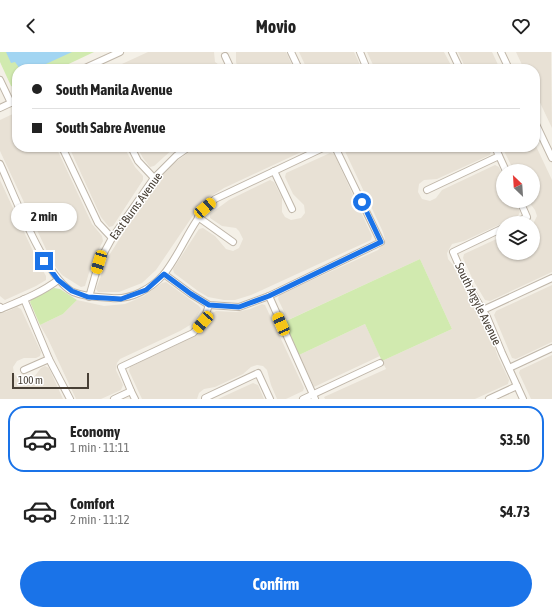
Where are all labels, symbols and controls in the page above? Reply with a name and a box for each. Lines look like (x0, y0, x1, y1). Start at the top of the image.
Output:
icon: back (20, 15, 42, 37)
icon: heart (510, 15, 532, 37)
text: Movio (256, 16, 296, 37)
text: South Manila Avenue (56, 81, 173, 98)
text: South Sabre Avenue (56, 119, 165, 136)
north arrow (496, 164, 540, 208)
map controls (496, 164, 540, 260)
street label: East Burns Avenue (107, 170, 165, 242)
route start (353, 193, 371, 211)
car (192, 196, 218, 220)
callout: 2 min (11, 203, 77, 231)
text: 2 min (31, 209, 57, 224)
button: layers (496, 216, 540, 260)
car (90, 249, 108, 275)
route end (35, 252, 53, 270)
street label: South Argyle Avenue (452, 261, 504, 347)
car (191, 309, 215, 335)
car (271, 311, 291, 337)
scale bar (12, 371, 89, 390)
text: 100 m (18, 374, 43, 386)
icon: car (22, 421, 58, 457)
text: Economy (70, 423, 120, 440)
text: $3.50 (500, 431, 530, 448)
text: 1 min · 11:11 (70, 440, 130, 455)
icon: car (22, 493, 58, 529)
text: Comfort (70, 495, 114, 512)
text: $4.73 (500, 503, 530, 520)
text: 2 min · 11:12 (70, 512, 130, 527)
button: Confirm (20, 561, 532, 607)

